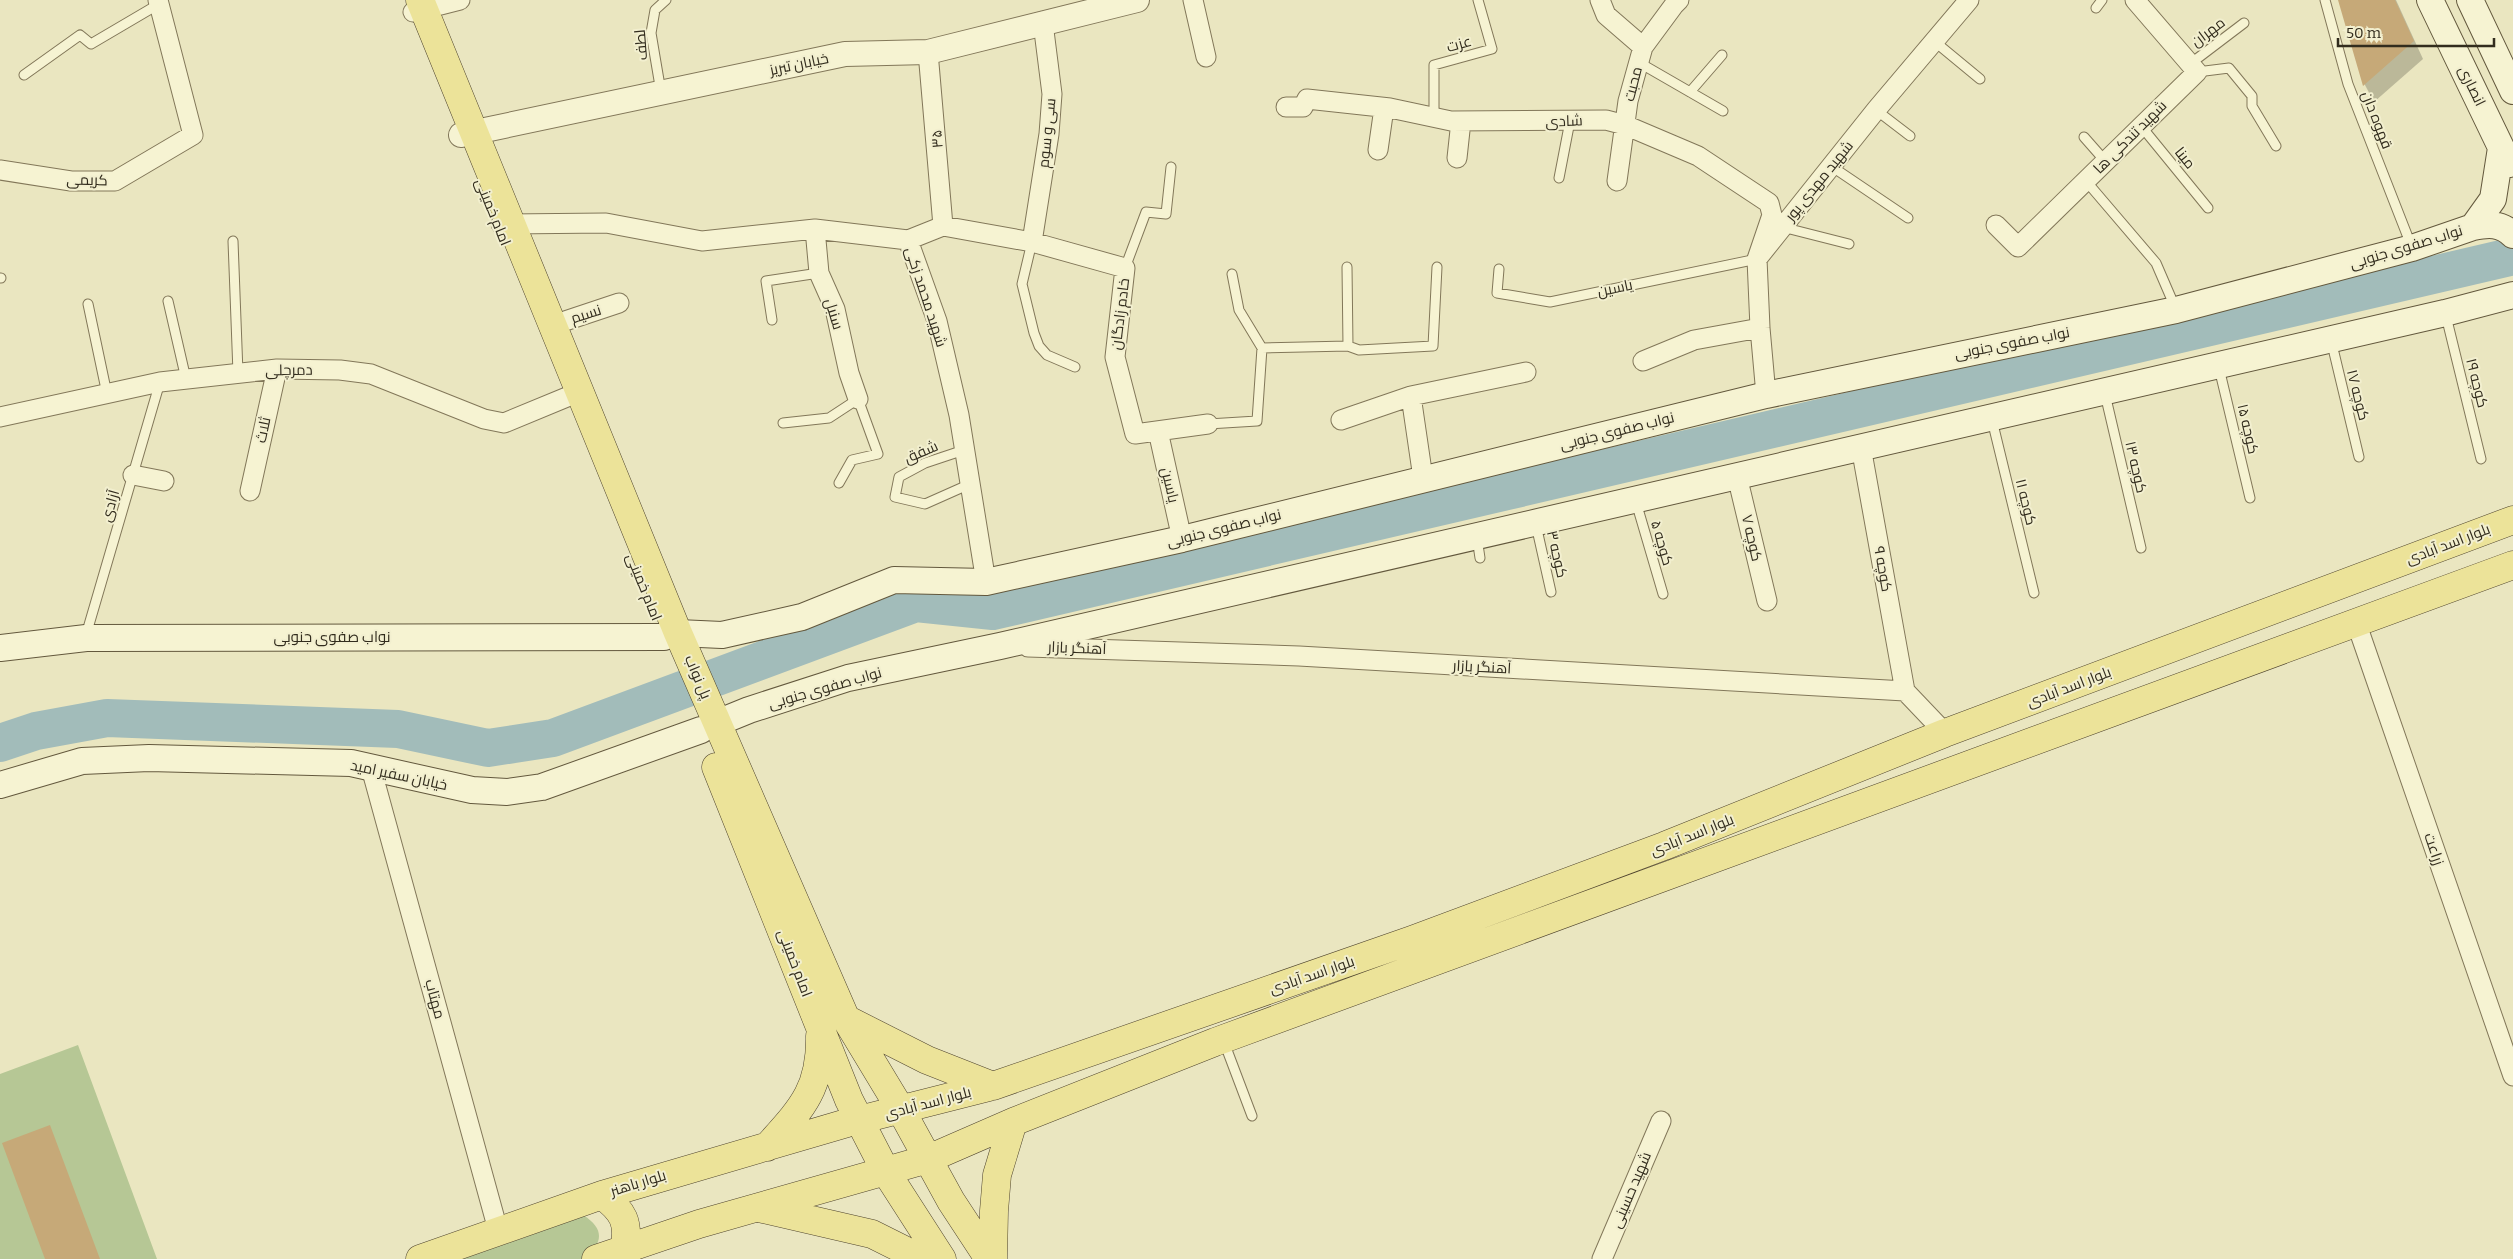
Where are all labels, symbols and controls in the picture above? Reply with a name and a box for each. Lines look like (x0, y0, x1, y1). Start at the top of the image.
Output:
street label: مهران (2187, 13, 2229, 51)
scale bar (2338, 15, 2494, 47)
text: 50 m (2346, 24, 2382, 42)
street label: لطف (631, 29, 651, 61)
street label: عزت (1444, 32, 1474, 56)
street label: خیابان تبریز (767, 49, 830, 80)
street label: انصاری (2454, 63, 2489, 110)
street label: محبت (1620, 65, 1646, 103)
street label: قهوه دان (2357, 88, 2396, 152)
street label: سی و سوم (1034, 97, 1061, 169)
street label: شهید تندکی ها (2090, 97, 2171, 178)
street label: شادی (1545, 111, 1583, 132)
street label: ۳۵ (927, 129, 947, 149)
street label: شهید مهدی پور (1780, 137, 1858, 226)
street label: مینا (2171, 143, 2199, 173)
street label: کریمی (66, 171, 108, 190)
street label: امام خمینی (470, 176, 515, 249)
street label: نواب صفوی جنوبی (2347, 221, 2465, 274)
street label: شهید محمد زکی (900, 245, 951, 350)
street label: یاسین (1596, 275, 1635, 301)
street label: خادم زادگان (1107, 277, 1134, 351)
street label: سنبل (820, 296, 847, 332)
street label: نسیم (568, 301, 604, 328)
street label: نواب صفوی جنوبی (1953, 323, 2071, 364)
street label: کوچه ۱۹ (2461, 356, 2492, 410)
street label: دمرچلی (265, 361, 313, 380)
street label: کوچه ۱۷ (2342, 368, 2373, 423)
street label: کوچه ۱۵ (2233, 402, 2262, 456)
street label: نواب صفوی جنوبی (1558, 408, 1676, 455)
street label: ثلاث (252, 415, 274, 445)
street label: شفق (901, 437, 941, 468)
street label: کوچه ۱۳ (2120, 439, 2151, 495)
street label: یاسین (1156, 466, 1183, 505)
street label: کوچه ۱۱ (2011, 477, 2040, 527)
street label: آزادی (97, 488, 124, 524)
street label: نواب صفوی جنوبی (1165, 505, 1283, 552)
street label: کوچه ۷ (1737, 513, 1766, 563)
street label: کوچه ۵ (1646, 518, 1677, 568)
street label: بلوار اسد آبادی (2403, 520, 2493, 569)
street label: کوچه ۳ (1542, 528, 1571, 580)
street label: کوچه ۹ (1869, 545, 1896, 593)
street label: امام خمینی (621, 551, 666, 624)
street label: نواب صفوی جنوبی (273, 628, 391, 647)
street label: آهنگر بازار (1046, 638, 1107, 658)
street label: پل نواب (680, 652, 715, 702)
street label: آهنگر بازار (1451, 656, 1512, 678)
street label: نواب صفوی جنوبی (766, 663, 884, 714)
street label: بلوار اسد آبادی (2024, 663, 2114, 712)
street label: خیابان سفیر امید (349, 756, 449, 795)
street label: بلوار اسد آبادی (1647, 810, 1737, 861)
street label: زراعت (2420, 830, 2448, 868)
street label: امام خمینی (773, 927, 816, 1000)
street label: بلوار اسد آبادی (1267, 952, 1357, 999)
street label: مهتاب (420, 977, 449, 1021)
street label: بلوار اسد آبادی (883, 1083, 974, 1124)
street label: شهید حسینی (1607, 1149, 1656, 1231)
street label: بلوار باهنر (607, 1166, 668, 1200)

